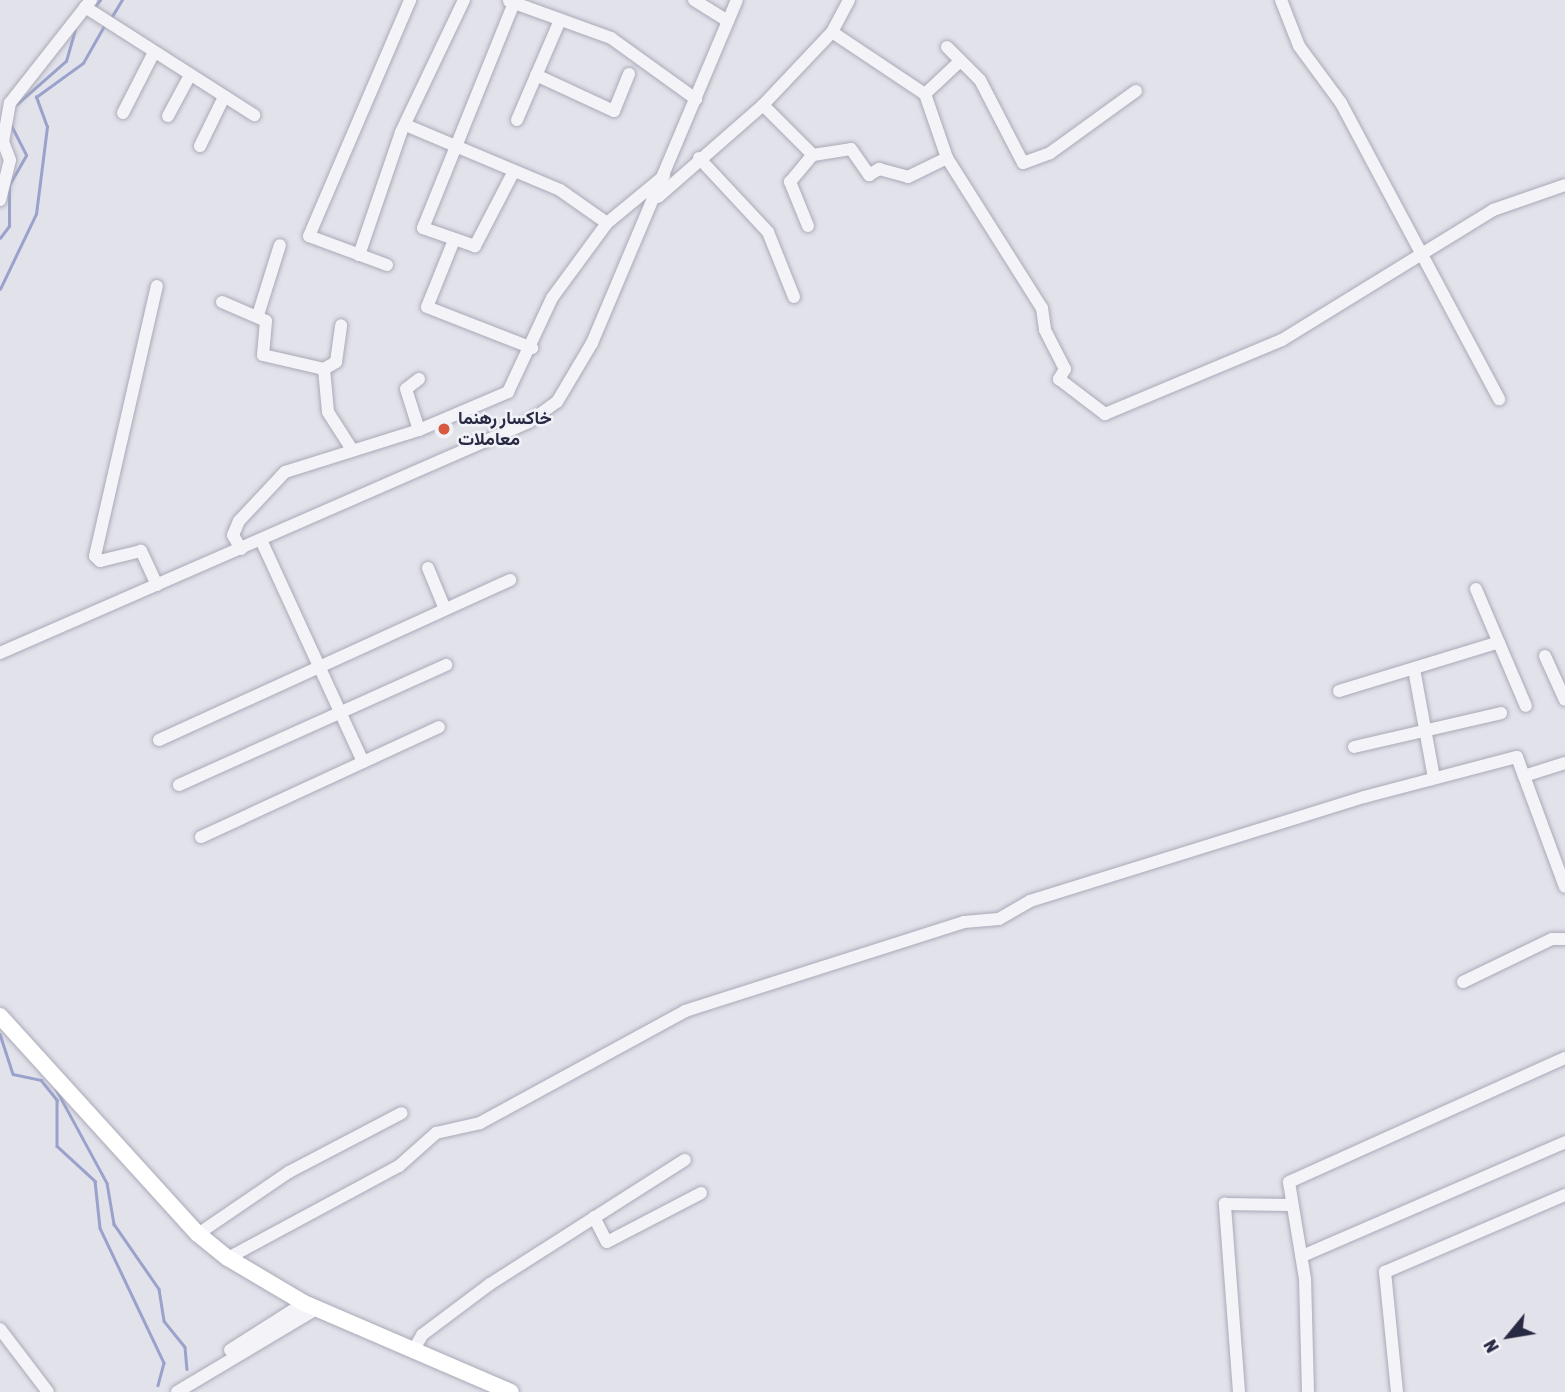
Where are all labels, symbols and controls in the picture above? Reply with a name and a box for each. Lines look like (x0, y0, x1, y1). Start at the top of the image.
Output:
place label: خاکسار رهنما معاملات (458, 408, 552, 450)
marker: خاکسار رهنما معاملات (436, 421, 452, 437)
north arrow (1474, 1301, 1544, 1371)
text: N (1478, 1336, 1503, 1357)

